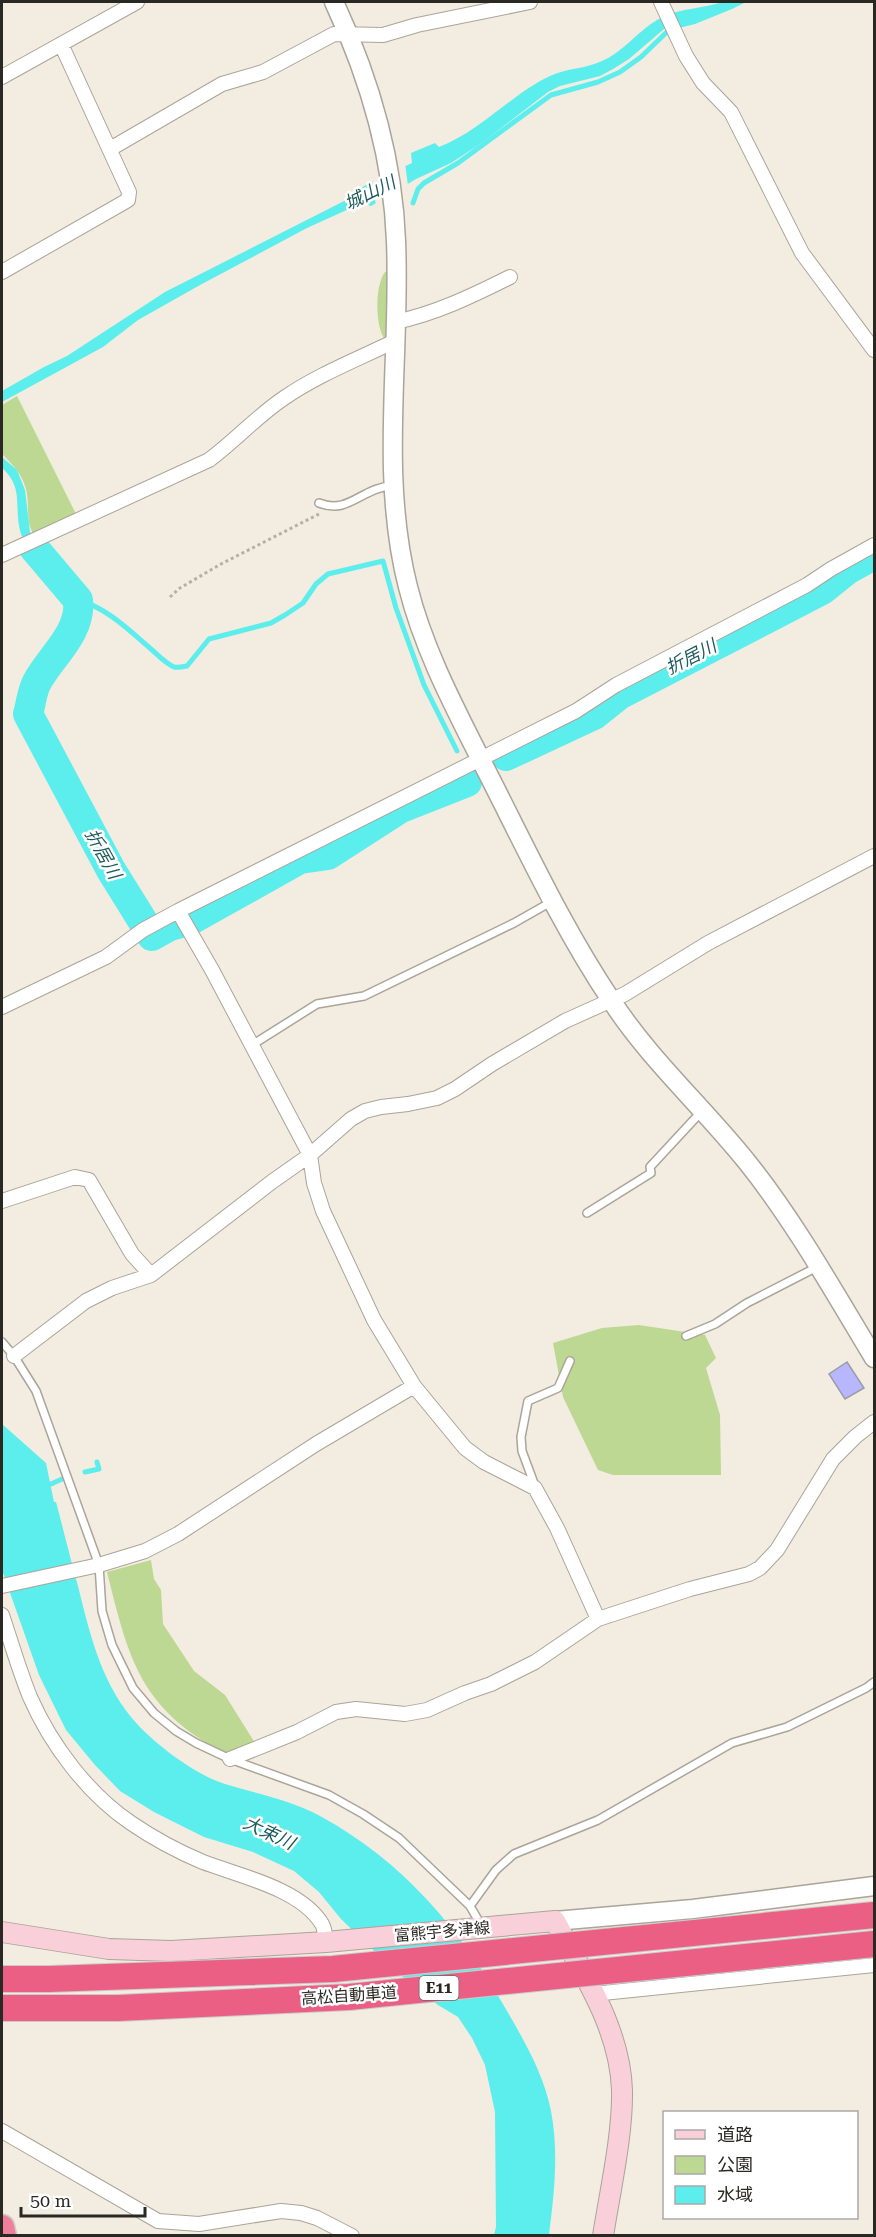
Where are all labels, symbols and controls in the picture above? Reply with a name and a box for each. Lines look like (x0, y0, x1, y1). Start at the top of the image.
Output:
water label: 城山川 (341, 170, 400, 214)
water label: 折居川 (662, 634, 721, 678)
water label: 折居川 (81, 825, 127, 884)
water label: 大束川 (240, 1812, 300, 1854)
street label: 富熊宇多津線 (393, 1918, 491, 1945)
road number: E11 (420, 1976, 458, 2000)
street label: 高松自動車道 (300, 1983, 398, 2008)
legend (663, 2111, 858, 2219)
text: 道路 (717, 2124, 753, 2145)
text: 公園 (717, 2154, 753, 2175)
scale bar (21, 2180, 146, 2218)
text: 水域 (717, 2184, 753, 2205)
text: 50 m (30, 2190, 71, 2211)

